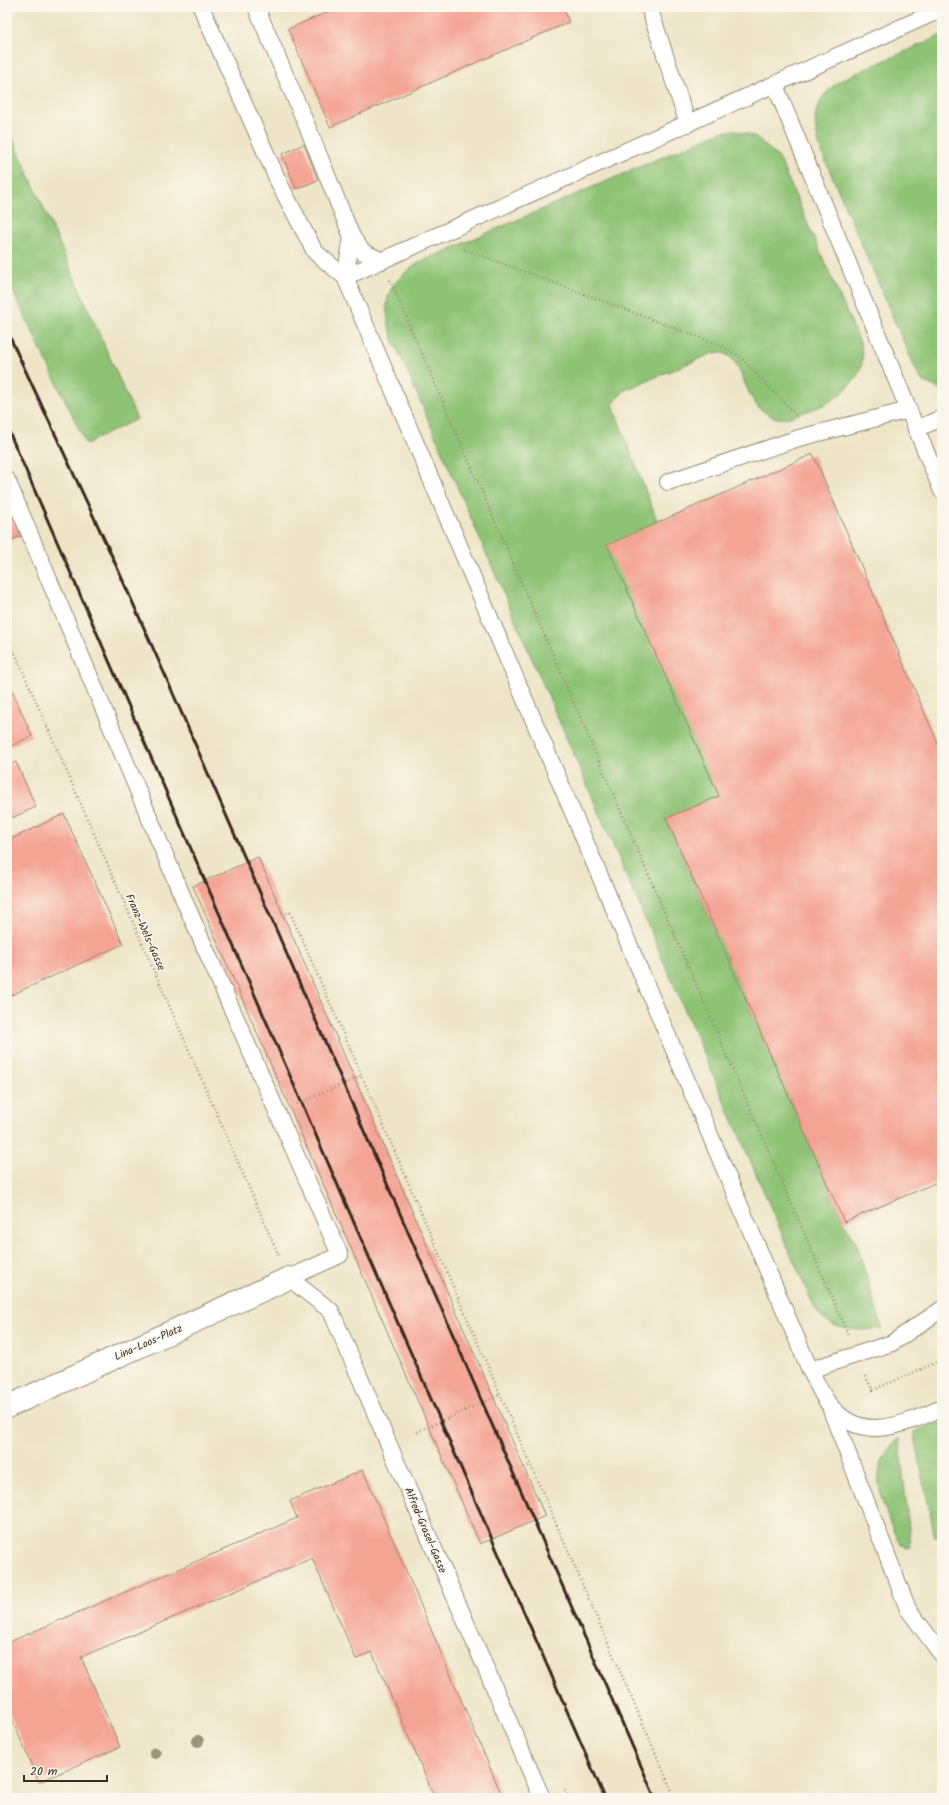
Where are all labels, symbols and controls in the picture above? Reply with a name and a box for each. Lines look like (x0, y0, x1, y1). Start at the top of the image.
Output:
street label: Franz-Wels-Gasse (120, 891, 170, 974)
street label: Lina-Loos-Platz (111, 1320, 186, 1366)
street label: Alfred-Grasel-Gasse (399, 1485, 451, 1576)
scale bar (24, 1757, 107, 1783)
text: 20 m (30, 1762, 58, 1781)

